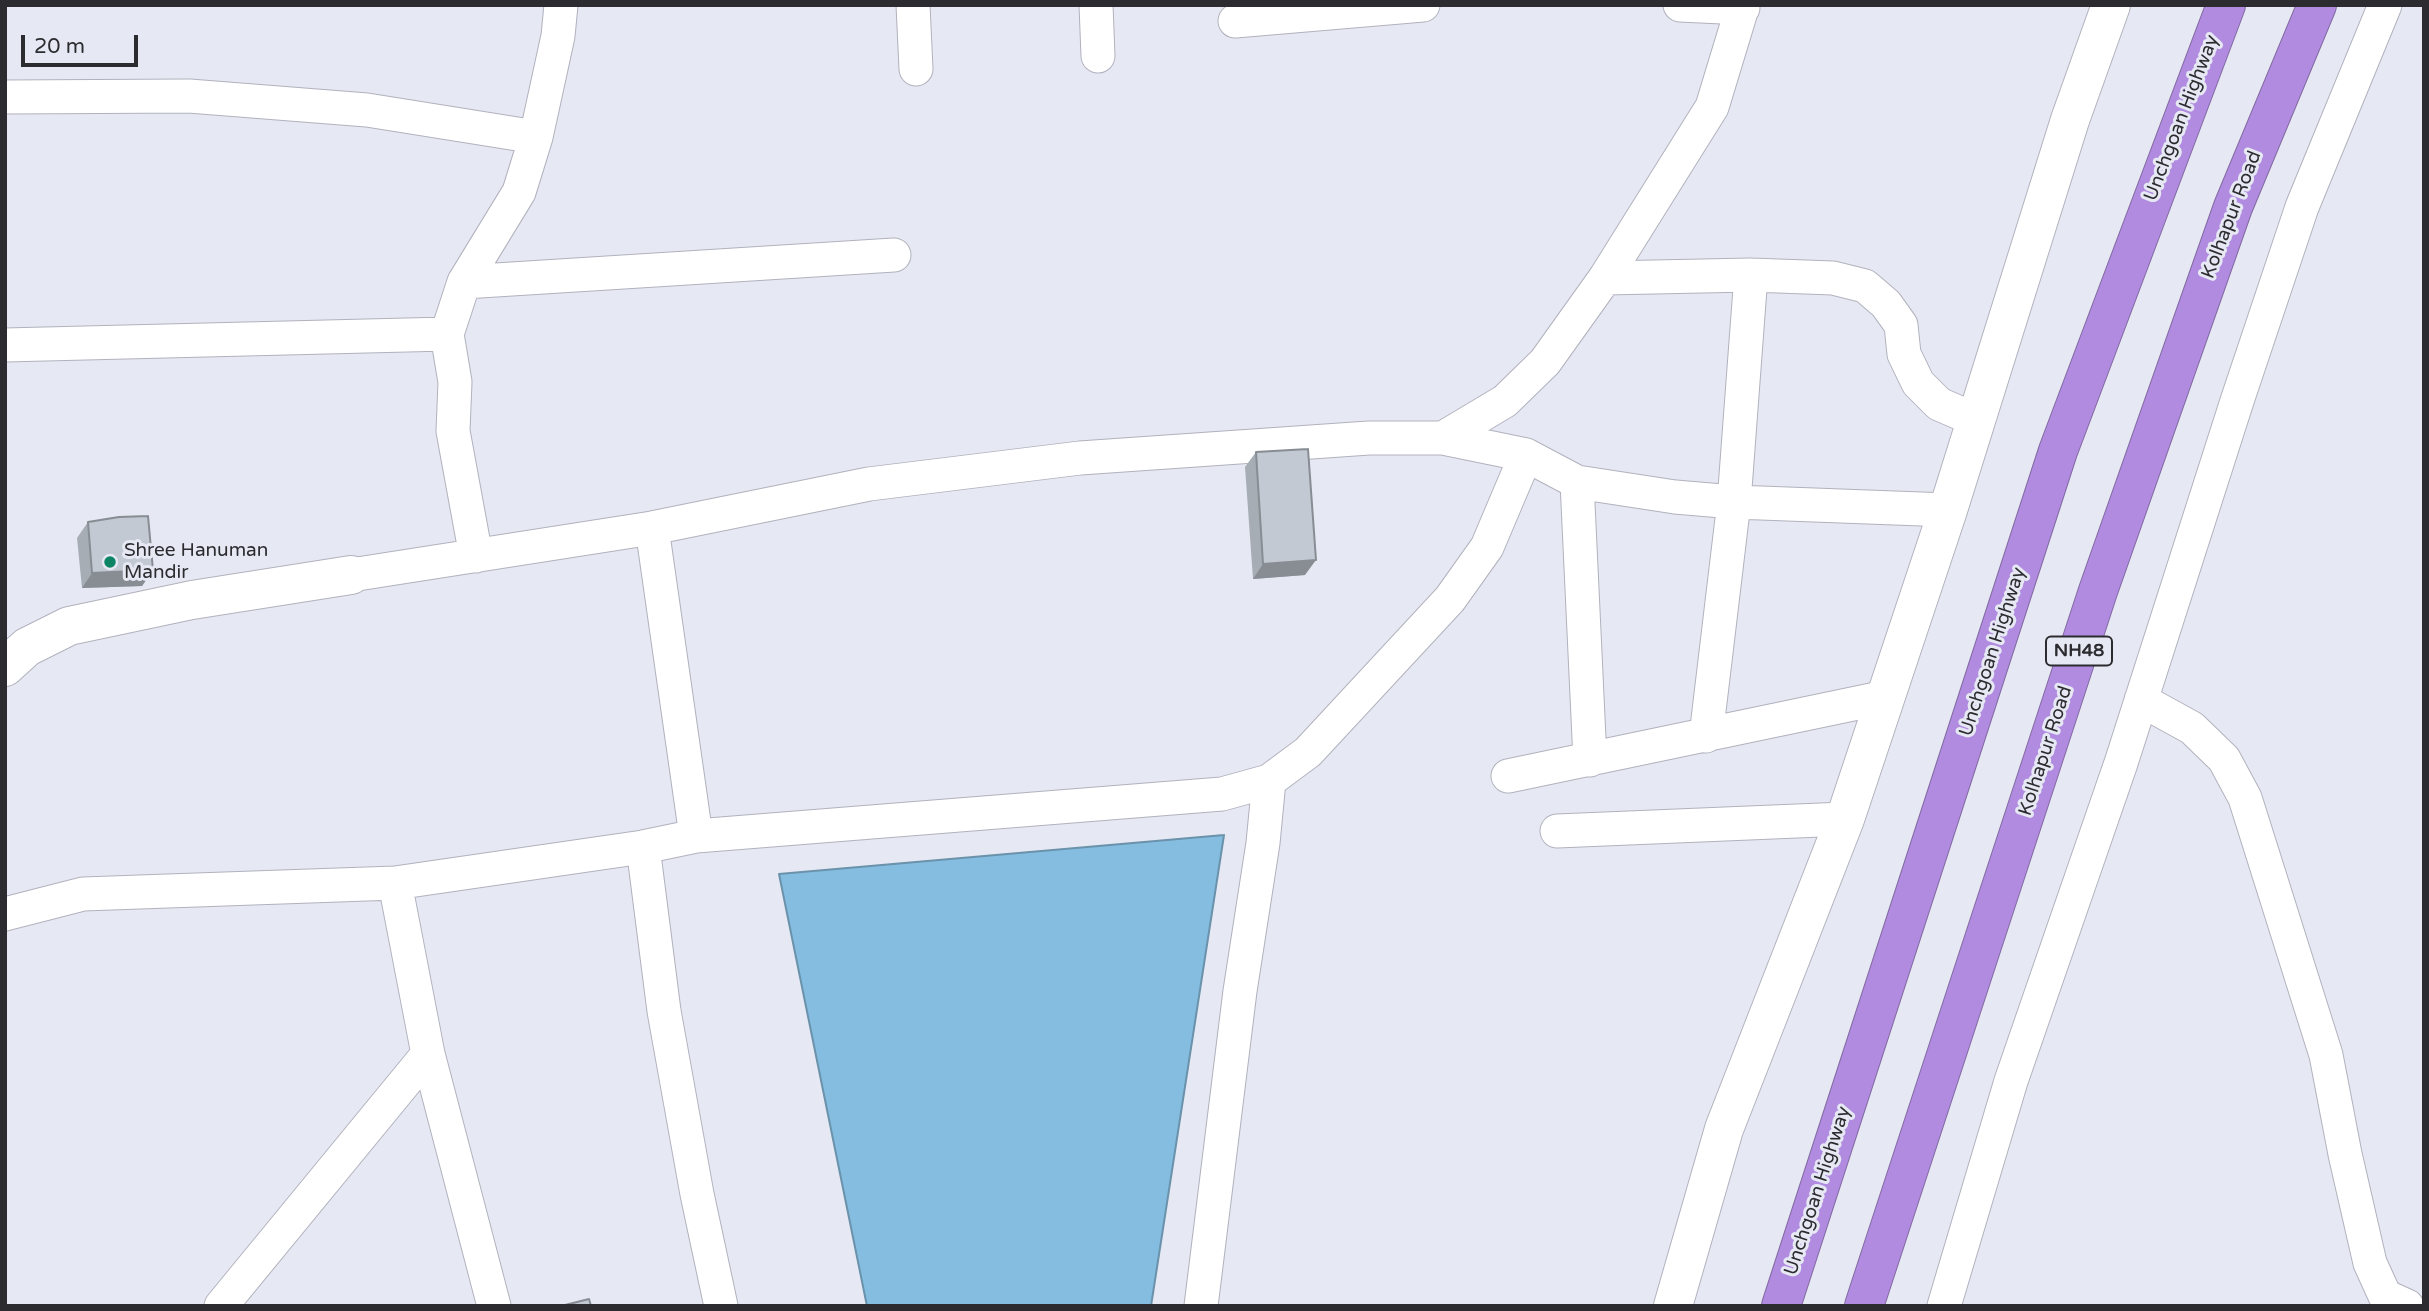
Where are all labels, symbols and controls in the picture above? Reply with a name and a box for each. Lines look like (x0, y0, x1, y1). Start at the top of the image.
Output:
scale bar (24, 21, 142, 65)
street label: Unchgoan Highway (2140, 32, 2224, 204)
text: 20 m (34, 34, 85, 59)
street label: Kolhapur Road (2197, 148, 2267, 282)
place label: Shree Hanuman Mandir (124, 540, 268, 584)
marker: Shree Hanuman Mandir (102, 554, 118, 570)
street label: Unchgoan Highway (1955, 565, 2031, 739)
road number: NH48 (2046, 636, 2112, 666)
street label: Kolhapur Road (2014, 683, 2078, 819)
street label: Unchgoan Highway (1780, 1104, 1856, 1278)

